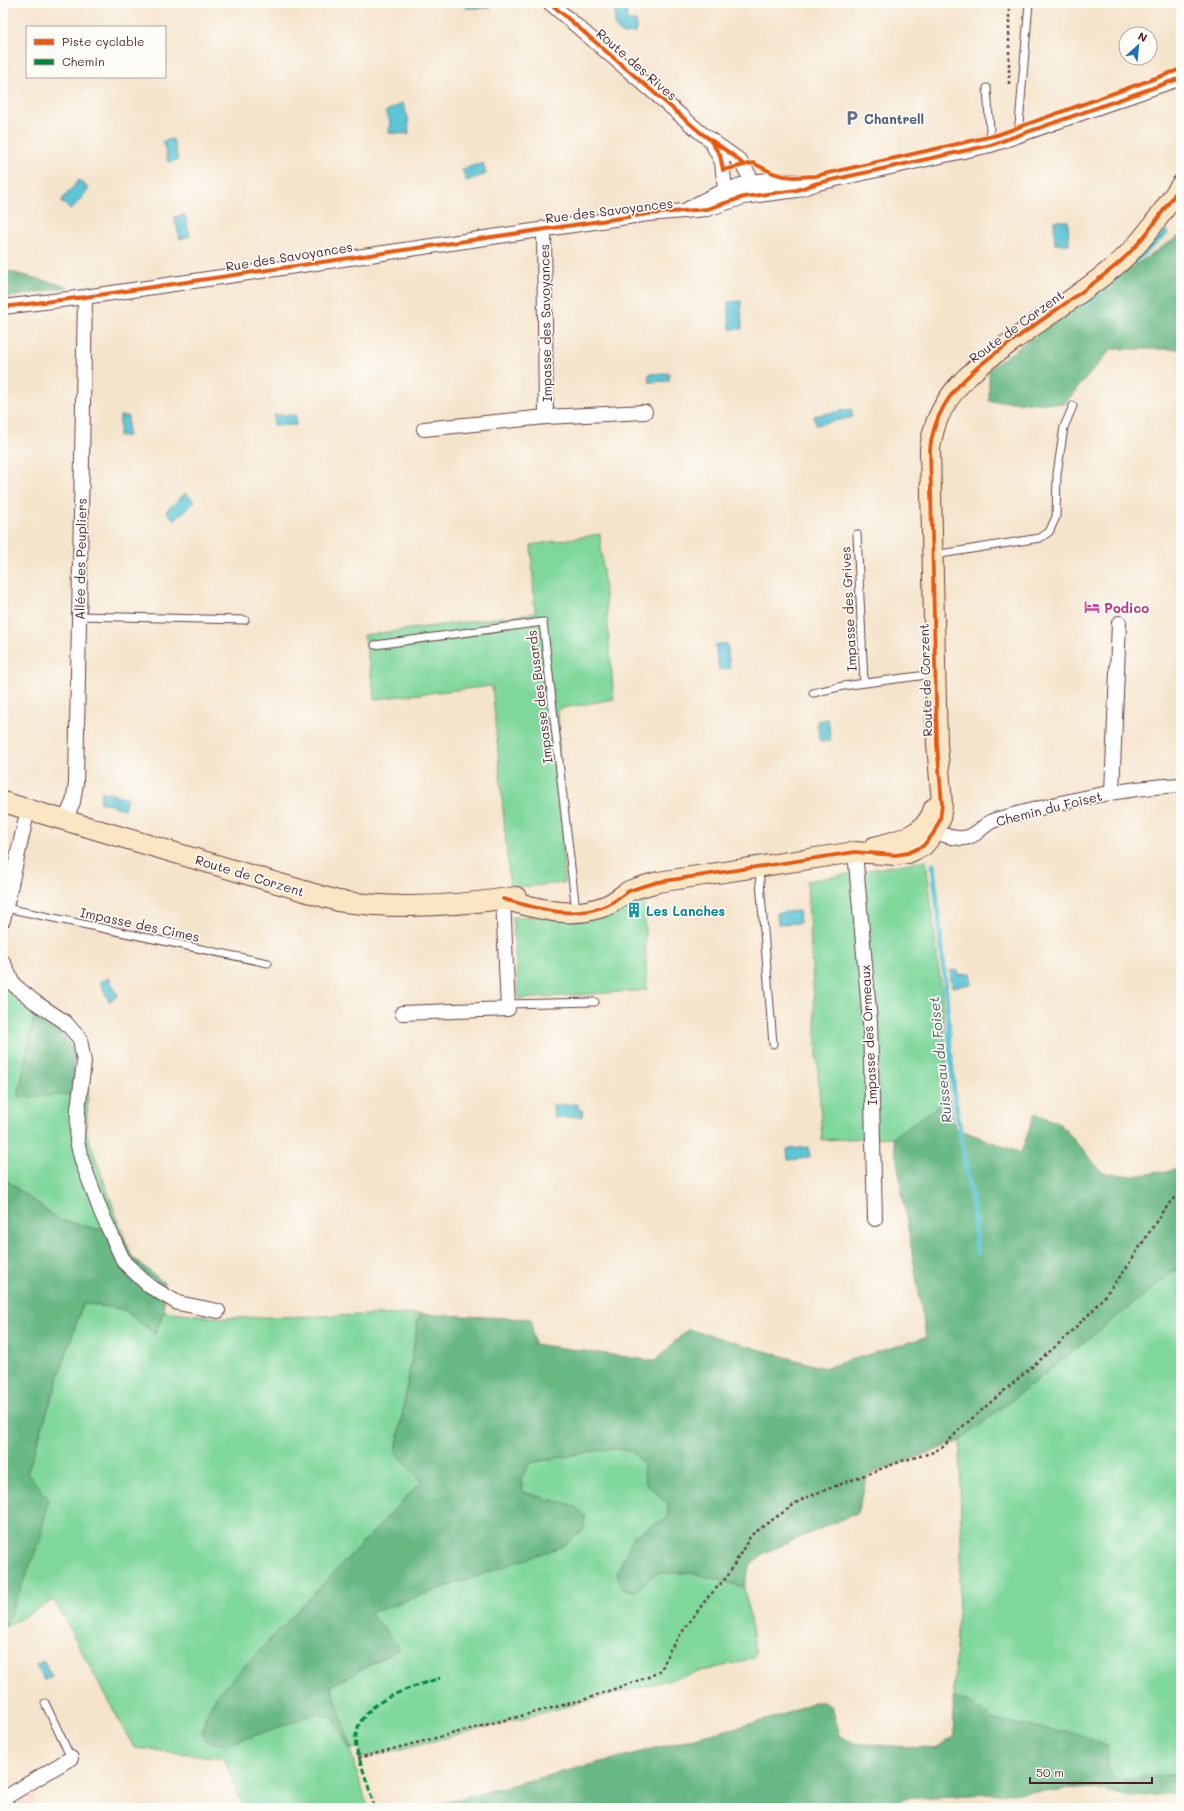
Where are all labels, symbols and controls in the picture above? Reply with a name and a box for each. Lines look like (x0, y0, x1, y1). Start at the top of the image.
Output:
street label: Route des Rives (593, 24, 681, 104)
legend (26, 26, 166, 78)
north arrow (1118, 26, 1158, 66)
text: N (1136, 28, 1150, 45)
text: Piste cyclable (62, 33, 144, 49)
text: Chemin (62, 53, 105, 69)
parking icon: Chantrell (843, 109, 861, 127)
place label: Chantrell (864, 110, 924, 127)
street label: Rue des Savoyances (544, 194, 674, 226)
street label: Rue des Savoyances (224, 238, 354, 274)
street label: Impasse des Savoyances (535, 244, 555, 402)
street label: Route de Corzent (965, 286, 1067, 366)
street label: Allée des Peupliers (70, 498, 90, 620)
street label: Impasse des Grives (836, 546, 860, 672)
hotel icon: Podico (1083, 598, 1101, 616)
place label: Podico (1104, 599, 1149, 616)
street label: Route de Corzent (915, 623, 935, 737)
street label: Impasse des Busards (522, 629, 556, 765)
street label: Chemin du Foiset (994, 787, 1104, 829)
street label: Route de Corzent (193, 850, 307, 900)
building icon: Les Lanches (625, 901, 643, 919)
place label: Les Lanches (646, 902, 725, 919)
street label: Impasse des Cimes (79, 903, 201, 945)
street label: Impasse des Ormeaux (856, 964, 880, 1106)
water label: Ruisseau du Foiset (924, 996, 956, 1124)
scale bar (1030, 1759, 1152, 1785)
text: 50 m (1036, 1764, 1064, 1780)

